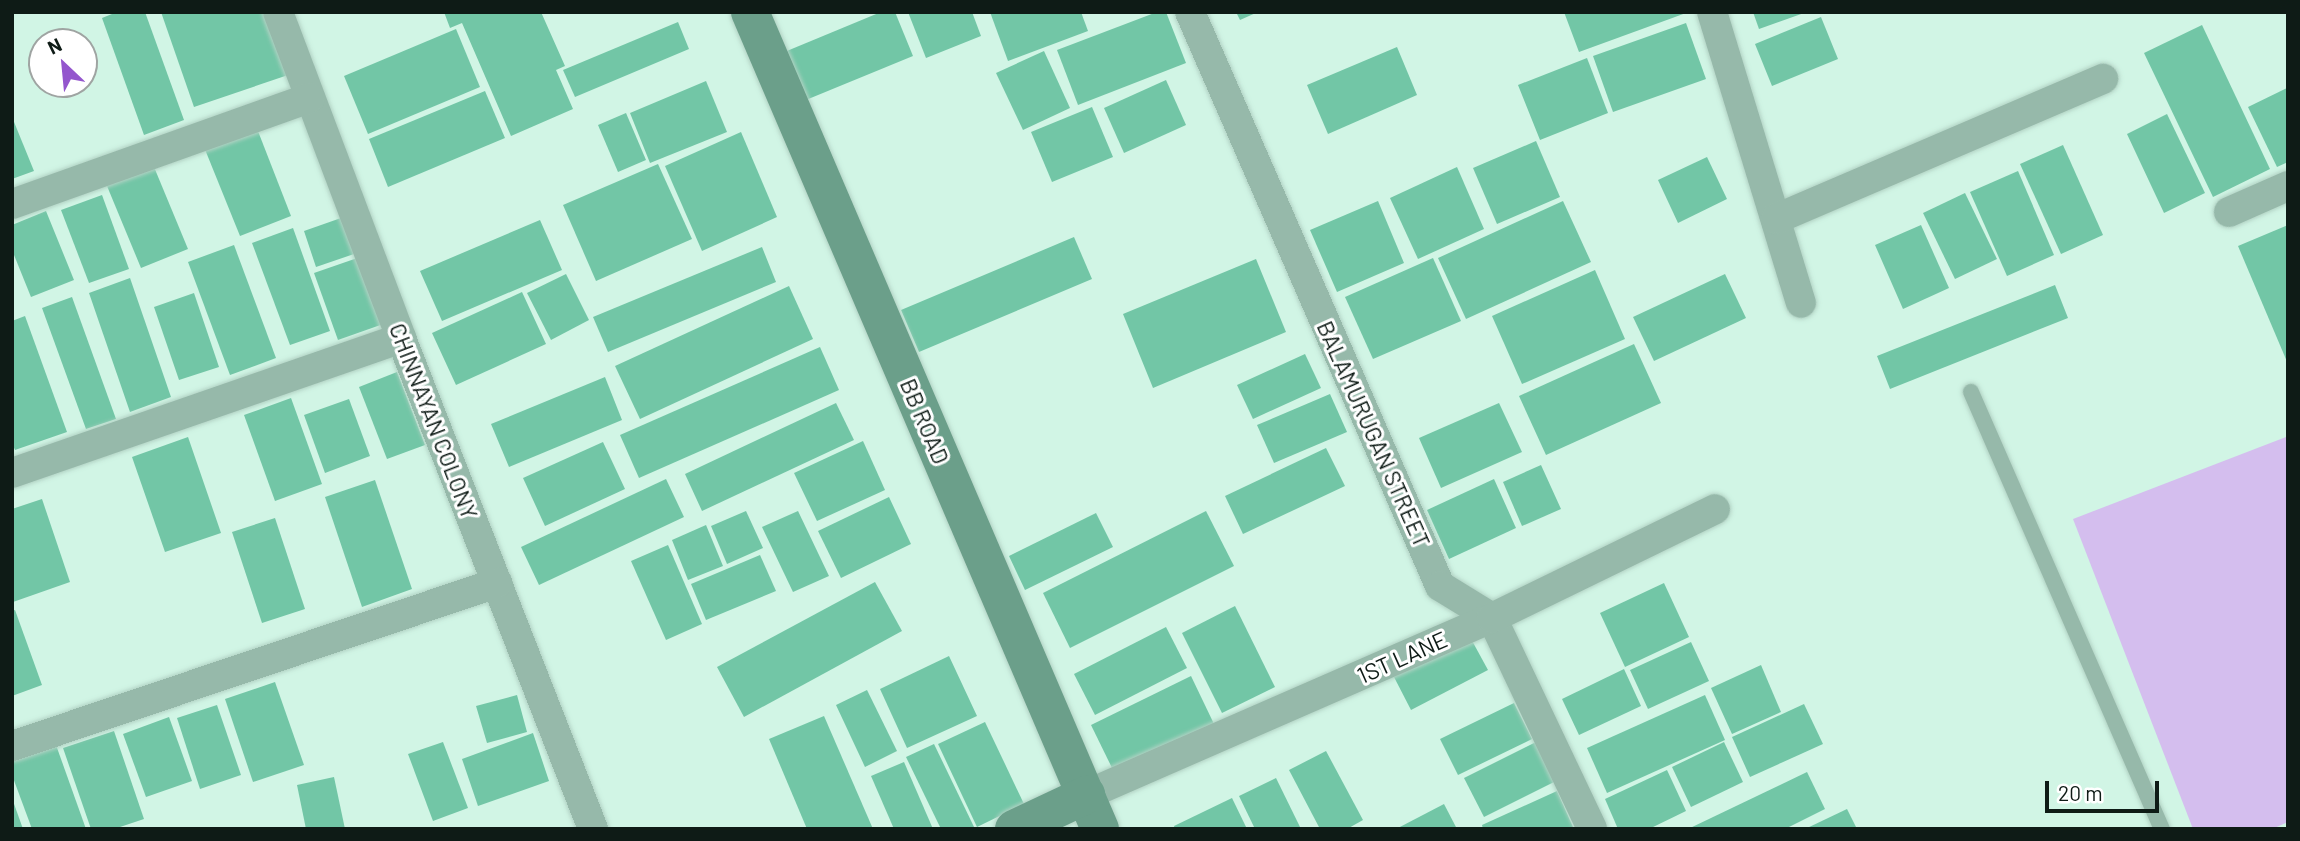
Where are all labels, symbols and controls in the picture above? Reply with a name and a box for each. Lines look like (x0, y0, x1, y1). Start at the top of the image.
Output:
north arrow (28, 28, 98, 98)
text: N (44, 32, 65, 59)
street label: BALAMURUGAN STREET (1312, 316, 1436, 552)
street label: CHINNAYAN COLONY (384, 319, 484, 523)
street label: BB ROAD (895, 374, 955, 468)
street label: 1ST LANE (1353, 625, 1451, 689)
scale bar (2048, 768, 2162, 812)
text: 20 m (2058, 780, 2103, 805)

